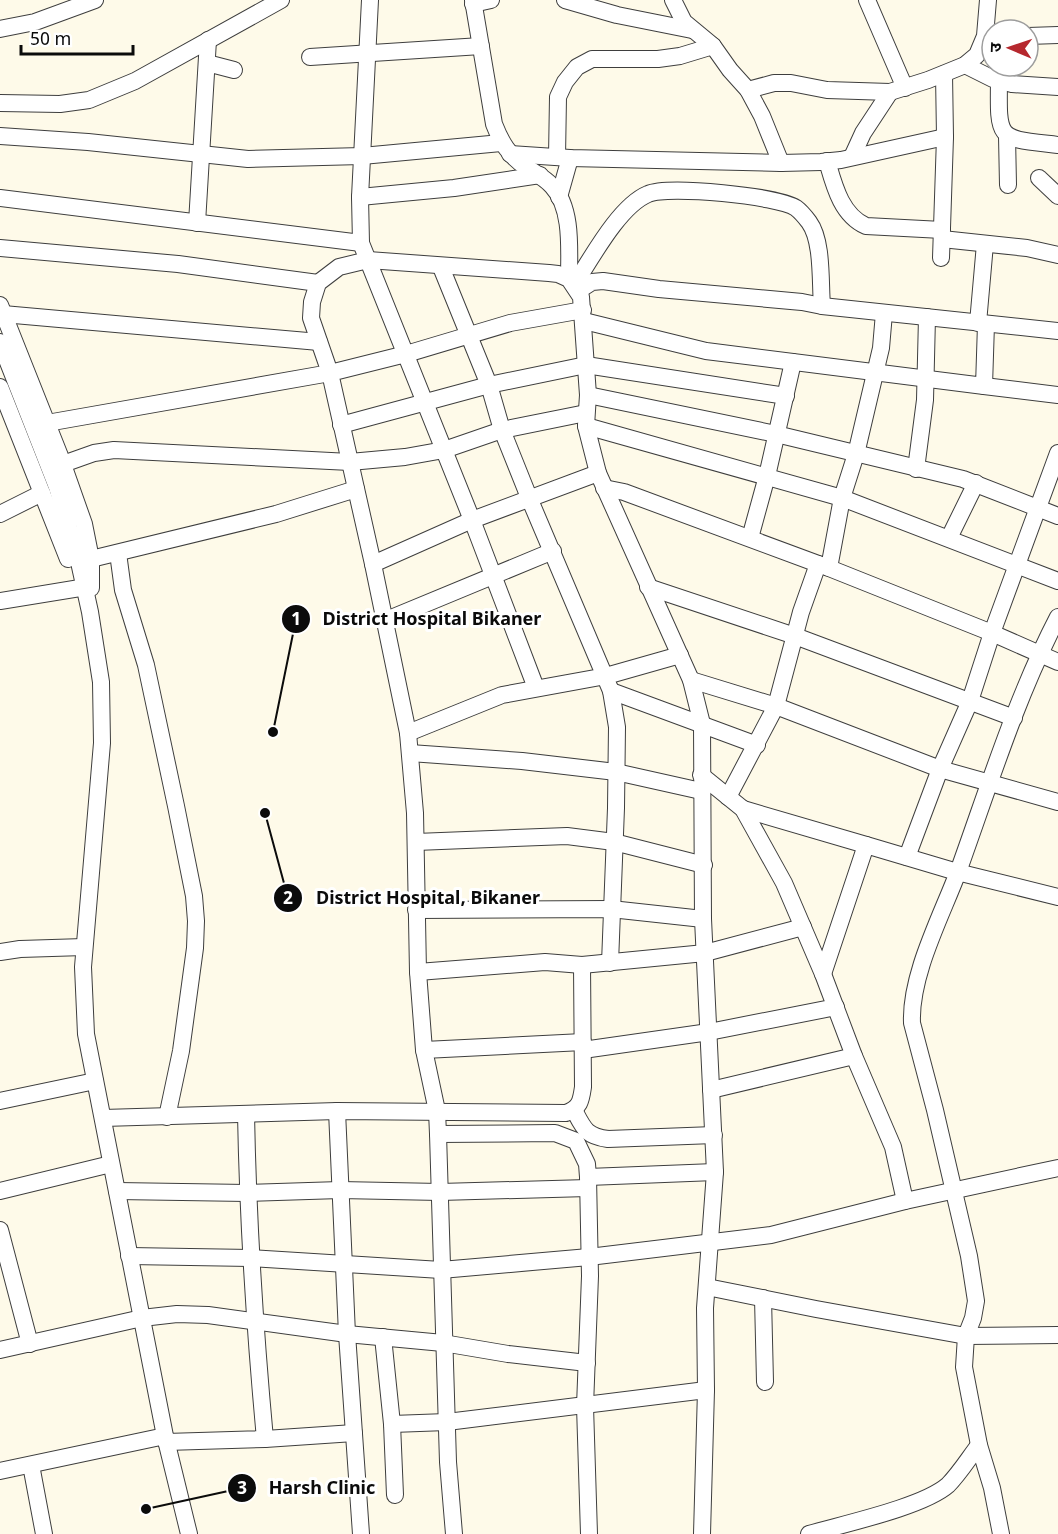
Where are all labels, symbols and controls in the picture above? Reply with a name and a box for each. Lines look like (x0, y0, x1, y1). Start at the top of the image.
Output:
scale bar (21, 18, 134, 56)
north arrow (980, 18, 1040, 78)
text: 50 m (30, 29, 71, 52)
text: उ (987, 42, 1008, 53)
callout: District Hospital Bikaner (281, 601, 553, 637)
text: 1 (291, 609, 301, 632)
text: District Hospital Bikaner (323, 609, 541, 632)
callout: District Hospital, Bikaner (273, 880, 552, 916)
text: 2 (283, 888, 293, 911)
text: District Hospital, Bikaner (316, 888, 540, 911)
callout: Harsh Clinic (227, 1470, 388, 1506)
text: 3 (237, 1478, 247, 1501)
text: Harsh Clinic (269, 1478, 375, 1501)

